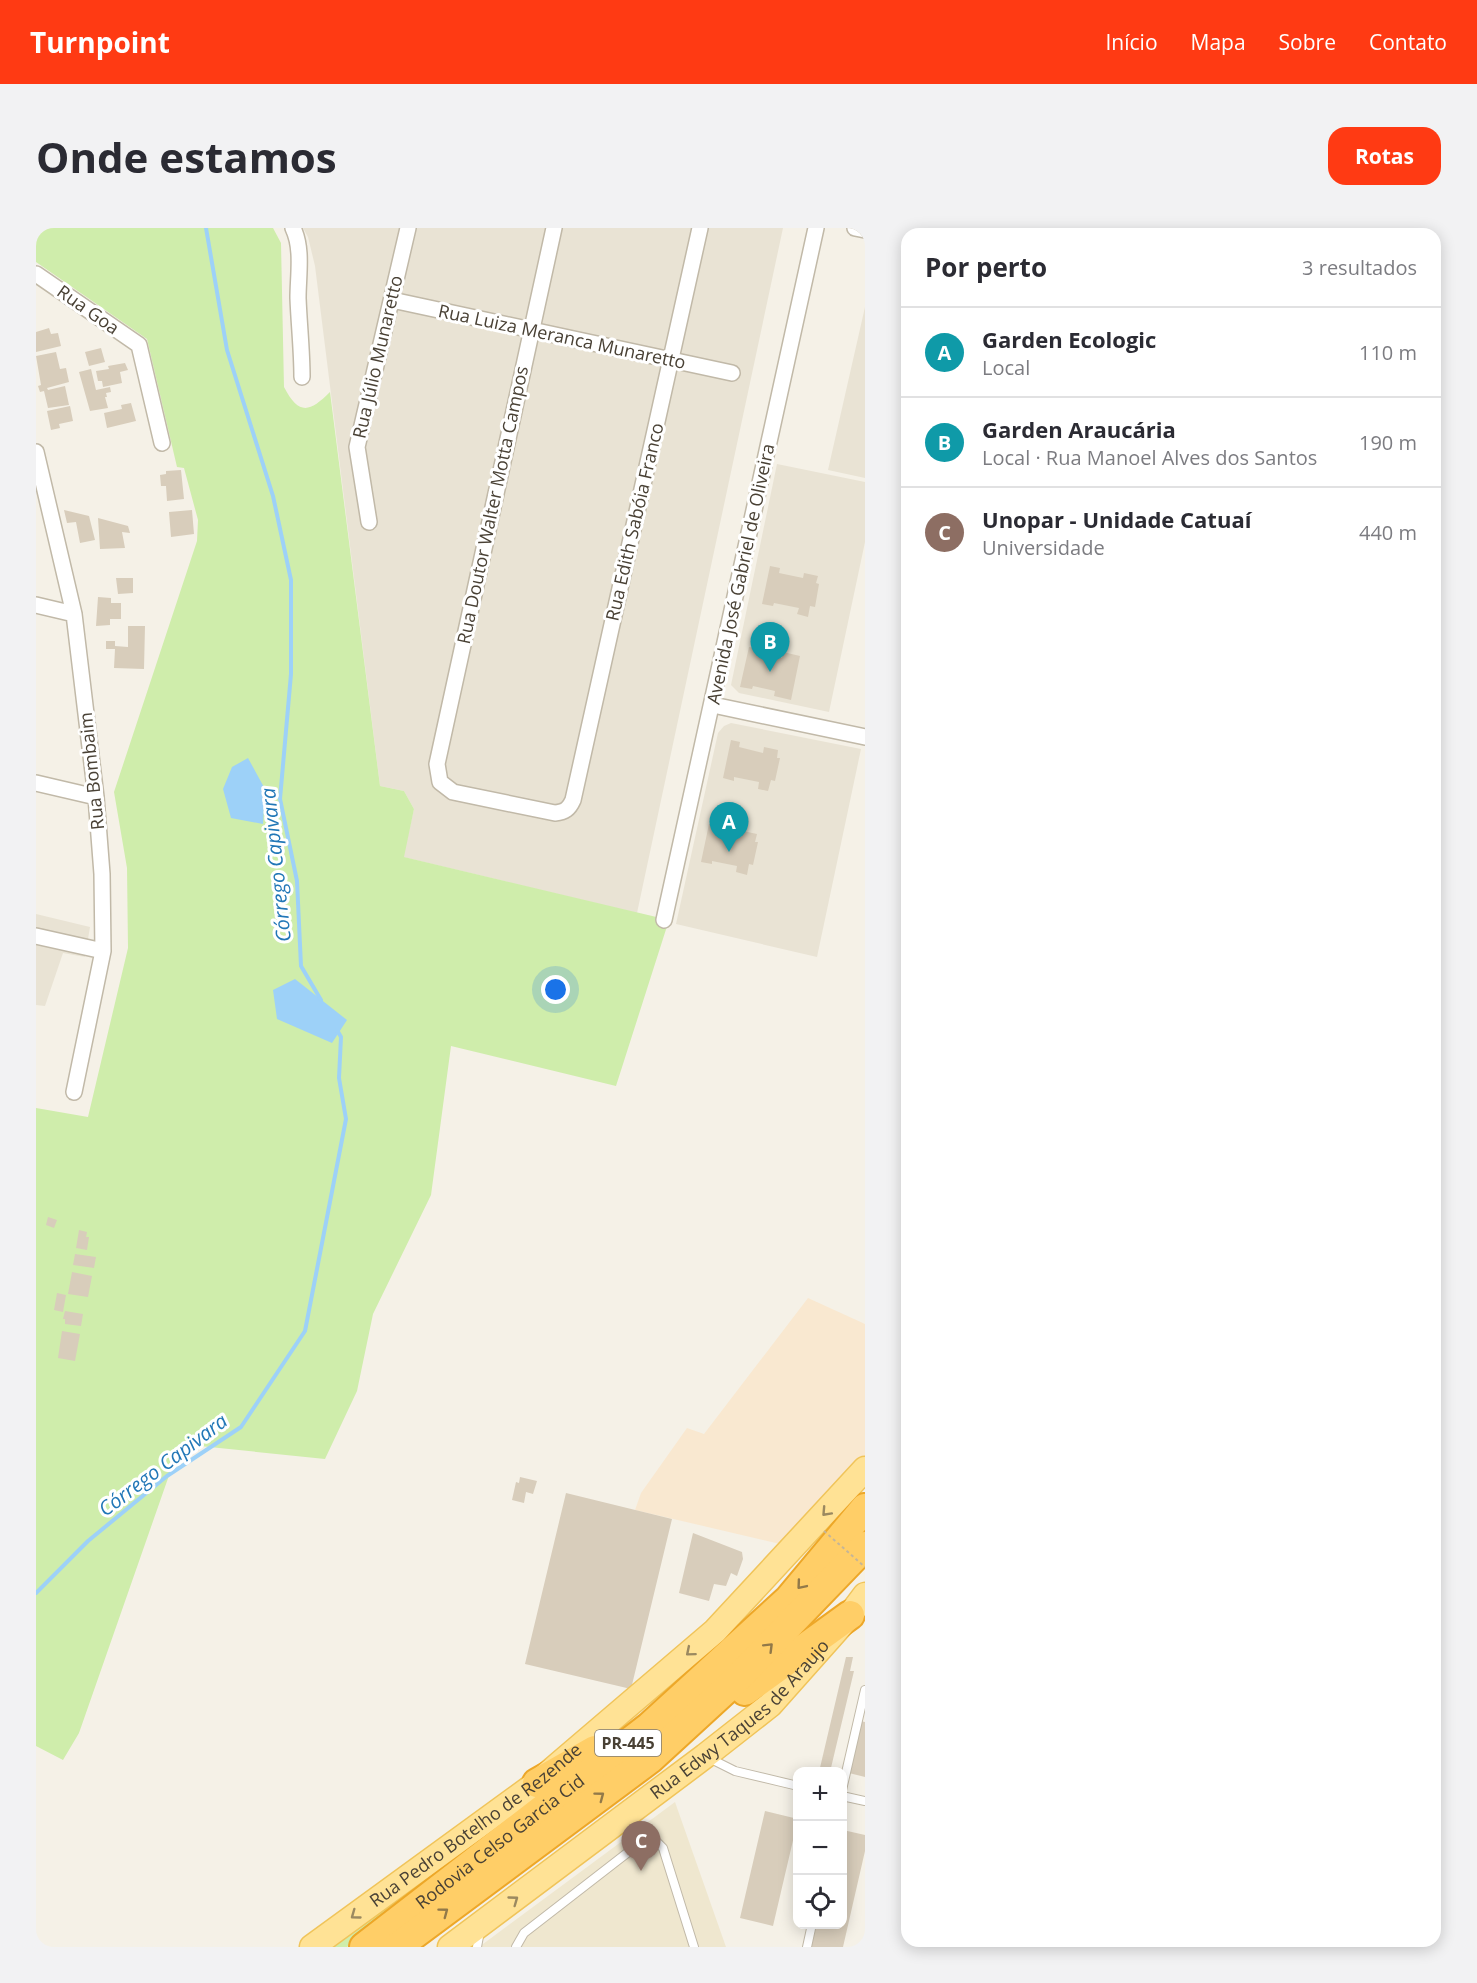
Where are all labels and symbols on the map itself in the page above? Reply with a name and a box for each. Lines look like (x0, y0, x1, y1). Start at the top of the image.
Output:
street label: Rua Júlio Munaretto (347, 273, 407, 441)
street label: Rua Goa (53, 279, 124, 339)
street label: Rua Luiza Meranca Munaretto (436, 298, 688, 374)
street label: Rua Doutor Walter Motta Campos (451, 364, 533, 646)
street label: Rua Edith Sabóia Franco (600, 420, 669, 623)
street label: Avenida José Gabriel de Oliveira (701, 441, 779, 706)
pin: B (750, 622, 790, 672)
street label: Rua Bombaim (73, 711, 109, 831)
water label: Córrego Capivara (254, 787, 297, 944)
pin: A (710, 802, 748, 852)
your location (541, 975, 570, 1004)
water label: Córrego Capivara (93, 1407, 233, 1522)
one-way arrow (822, 1506, 833, 1516)
one-way arrow (797, 1578, 808, 1589)
street label: Rua Edwy Taques de Araujo (645, 1634, 834, 1804)
one-way arrow (763, 1643, 773, 1654)
one-way arrow (686, 1645, 697, 1656)
road number: PR-445 (595, 1730, 661, 1756)
street label: Rua Pedro Botelho de Rezende (364, 1737, 586, 1912)
street label: Rodovia Celso Garcia Cid (410, 1768, 589, 1914)
one-way arrow (594, 1792, 605, 1803)
pin: C (622, 1822, 660, 1871)
one-way arrow (507, 1896, 518, 1907)
one-way arrow (351, 1908, 362, 1919)
one-way arrow (437, 1909, 448, 1920)

